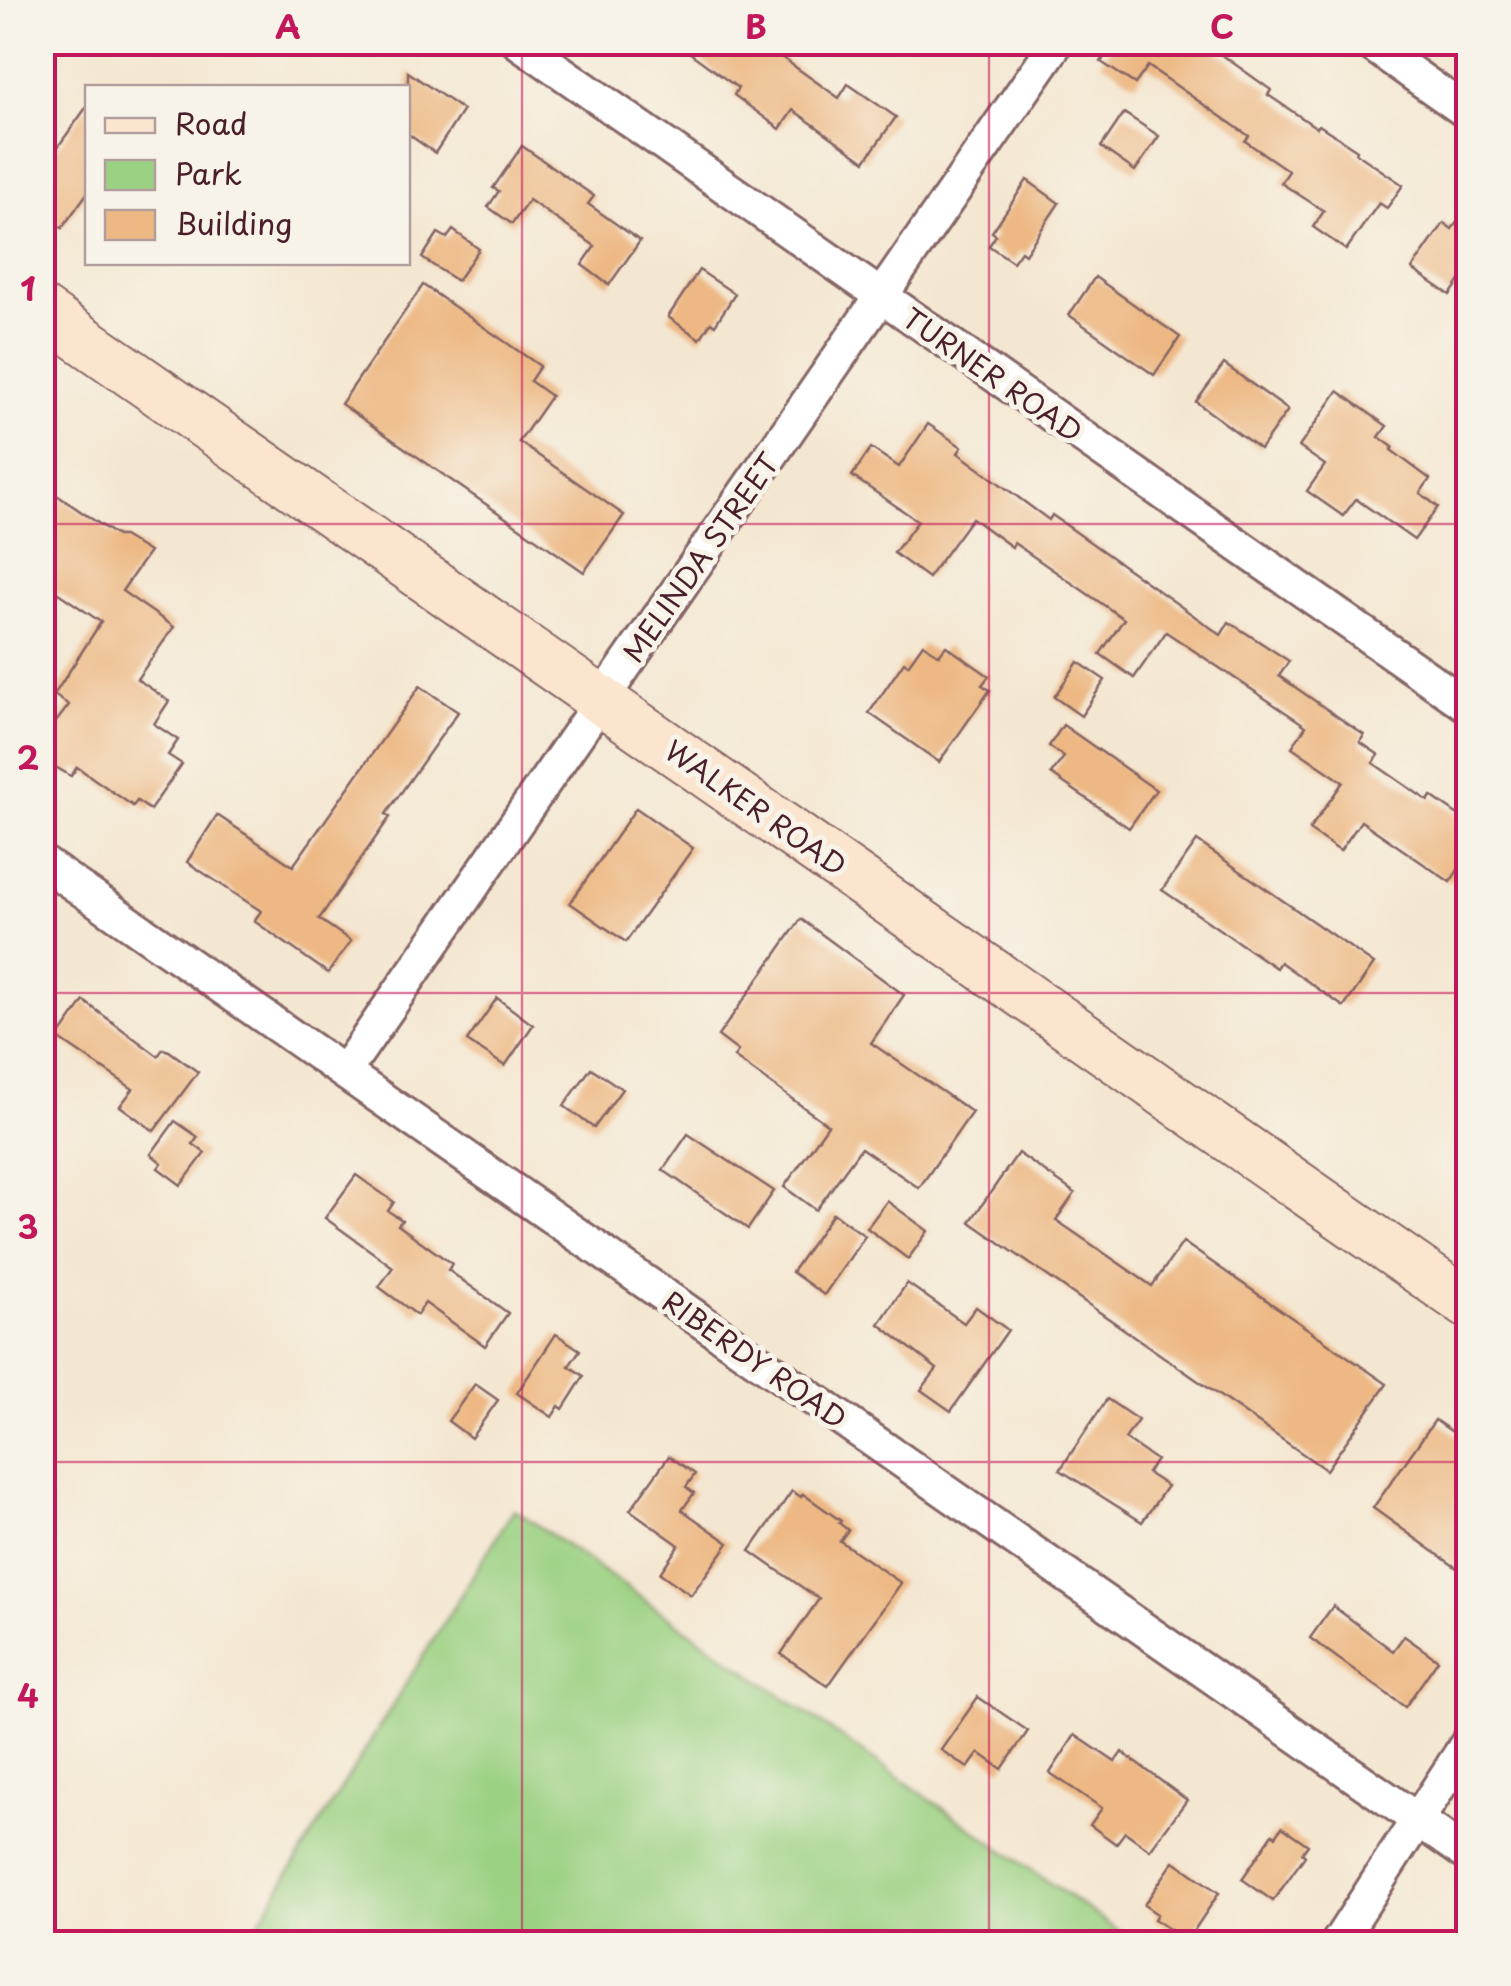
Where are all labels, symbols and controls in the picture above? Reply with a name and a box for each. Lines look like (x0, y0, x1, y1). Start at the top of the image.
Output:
text: A (275, 2, 301, 50)
text: B (745, 2, 767, 50)
text: C (1210, 2, 1234, 50)
legend (85, 85, 410, 265)
text: Road (175, 100, 248, 145)
text: Park (175, 150, 242, 195)
text: Building (175, 200, 292, 245)
text: 1 (20, 264, 36, 312)
street label: TURNER ROAD (894, 296, 1092, 452)
street label: MELINDA STREET (611, 443, 789, 671)
street label: WALKER ROAD (656, 728, 856, 886)
text: 2 (17, 733, 39, 781)
text: 3 (18, 1202, 38, 1250)
street label: RIBERDY ROAD (654, 1279, 856, 1439)
text: 4 (17, 1671, 39, 1719)

